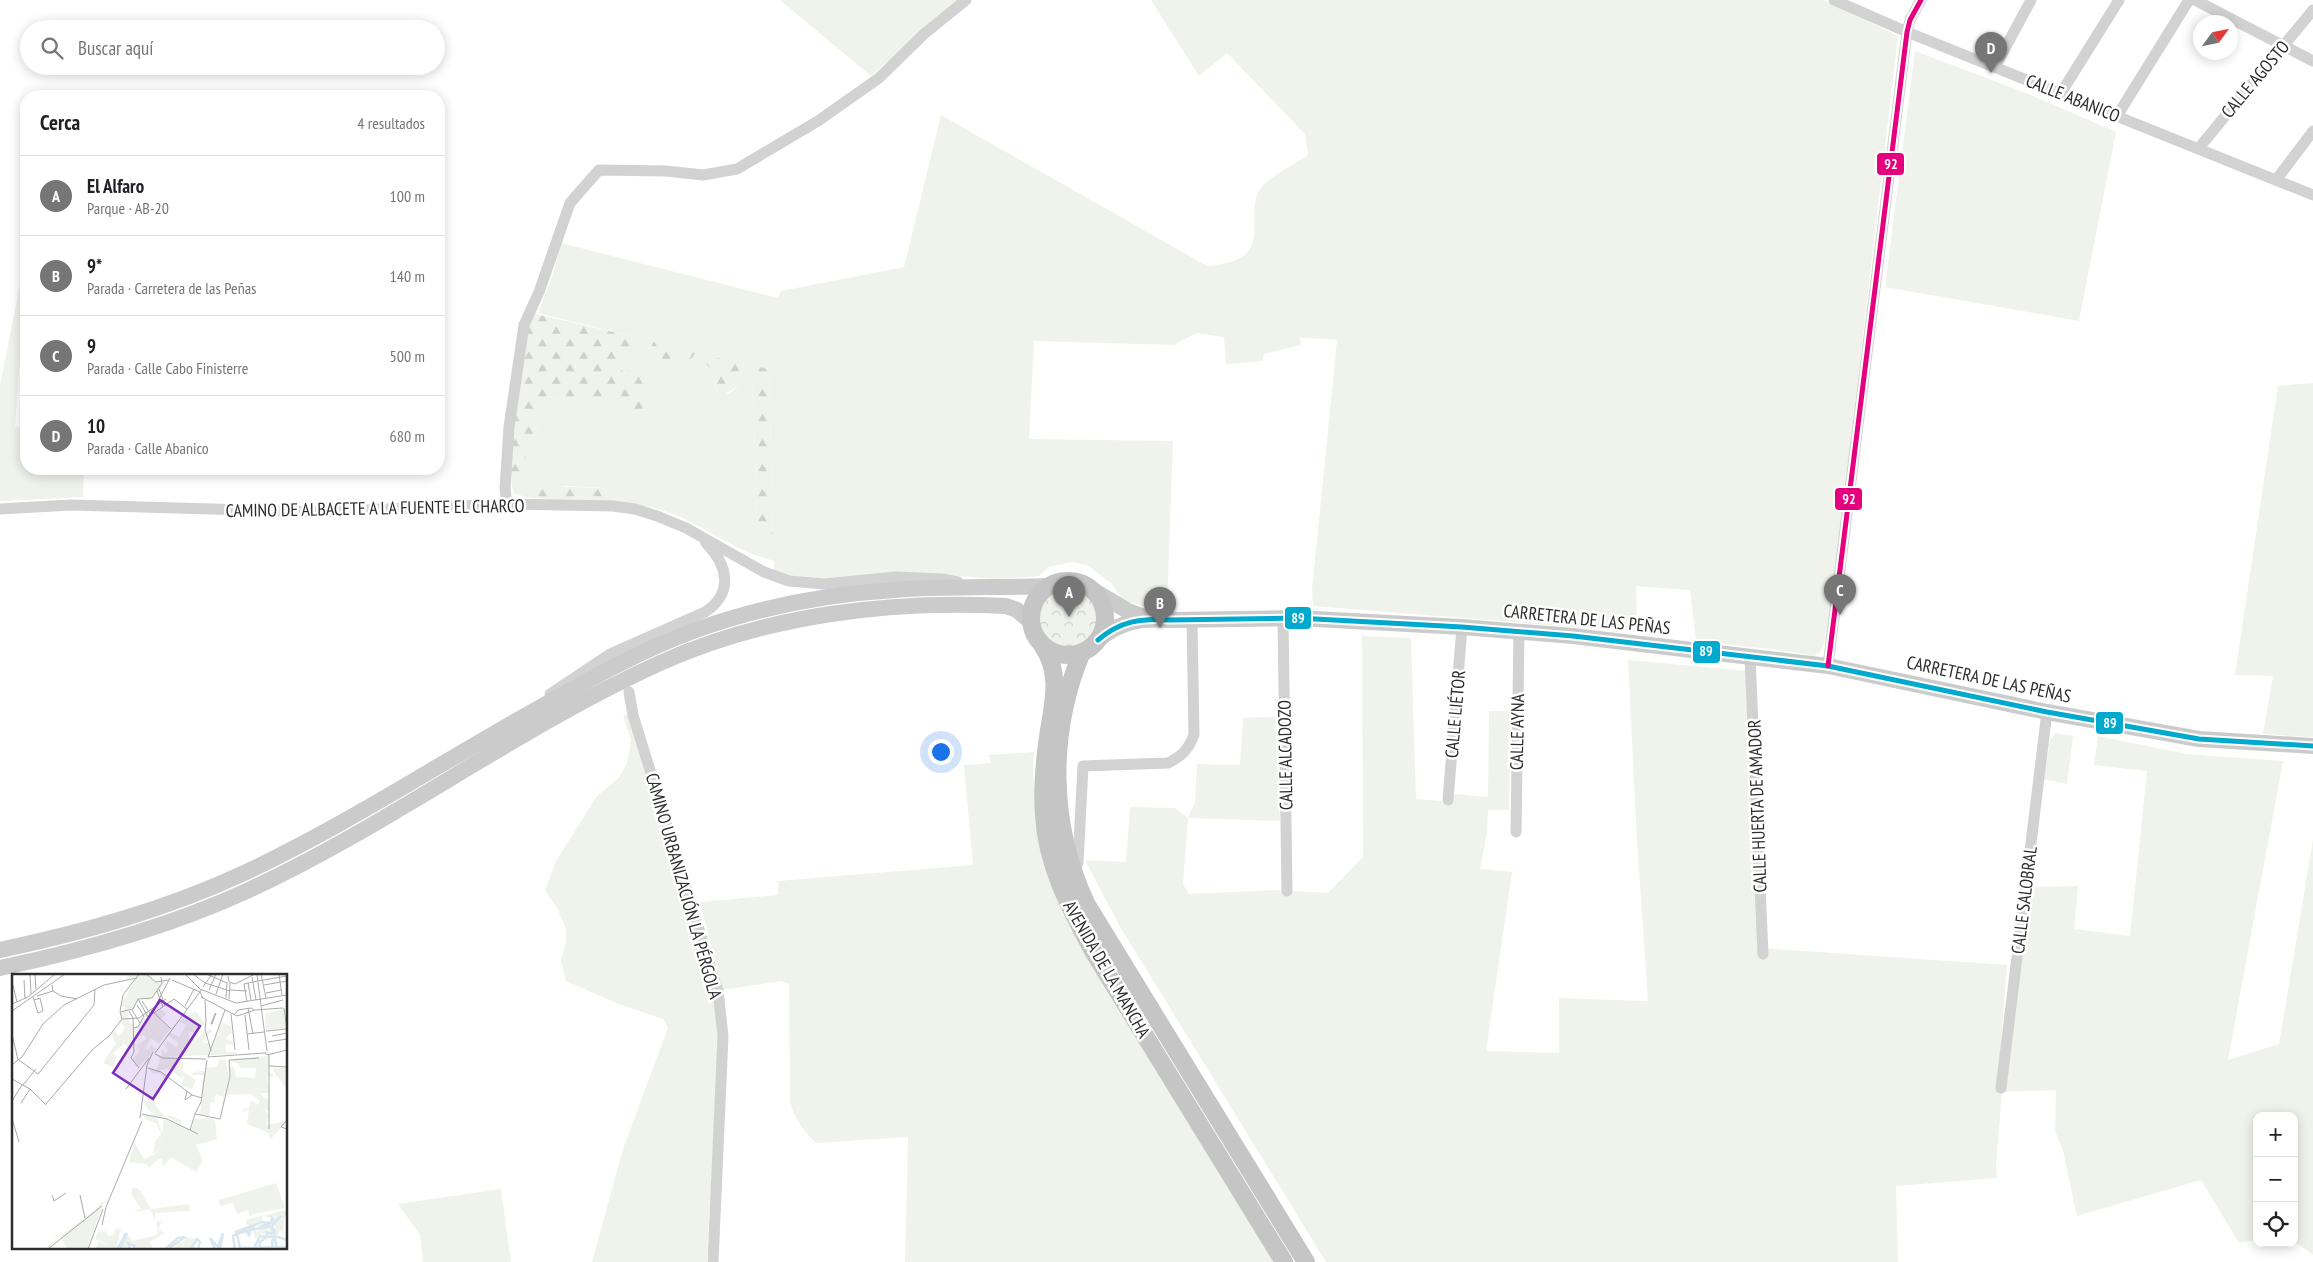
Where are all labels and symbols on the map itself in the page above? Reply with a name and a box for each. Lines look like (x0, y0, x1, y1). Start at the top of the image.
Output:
north arrow (2193, 15, 2238, 60)
pin: D (1975, 32, 2007, 73)
street label: CALLE AGOSTO (2216, 35, 2294, 122)
street label: CALLE ABANICO (2023, 69, 2124, 127)
line badge: 92 (1876, 152, 1905, 176)
text: 92 (1884, 155, 1898, 173)
line badge: 92 (1834, 487, 1863, 511)
text: 92 (1842, 490, 1856, 508)
street label: CAMINO DE ALBACETE A LA FUENTE EL CHARCO (225, 494, 525, 522)
pin: C (1824, 574, 1856, 615)
pin: A (1053, 576, 1085, 617)
pin: B (1144, 587, 1176, 628)
street label: CARRETERA DE LAS PEÑAS (1503, 599, 1672, 639)
line badge: 89 (1284, 606, 1312, 630)
text: 89 (1291, 609, 1305, 627)
line badge: 89 (1692, 640, 1721, 664)
text: 89 (1699, 642, 1713, 660)
street label: CARRETERA DE LAS PEÑAS (1905, 650, 2074, 708)
street label: CALLE LIÉTOR (1440, 669, 1470, 759)
street label: CALLE AYNA (1505, 693, 1529, 770)
street label: CALLE ALCADOZO (1273, 700, 1297, 810)
line badge: 89 (2095, 711, 2124, 735)
text: 89 (2103, 714, 2117, 732)
street label: CALLE HUERTA DE AMADOR (1742, 719, 1772, 893)
your location (928, 739, 954, 765)
street label: CAMINO URBANIZACIÓN LA PÉRGOLA (641, 770, 727, 1002)
street label: CALLE SALOBRAL (2006, 844, 2042, 955)
street label: AVENIDA DE LA MANCHA (1058, 896, 1156, 1042)
inset map (12, 974, 288, 1250)

